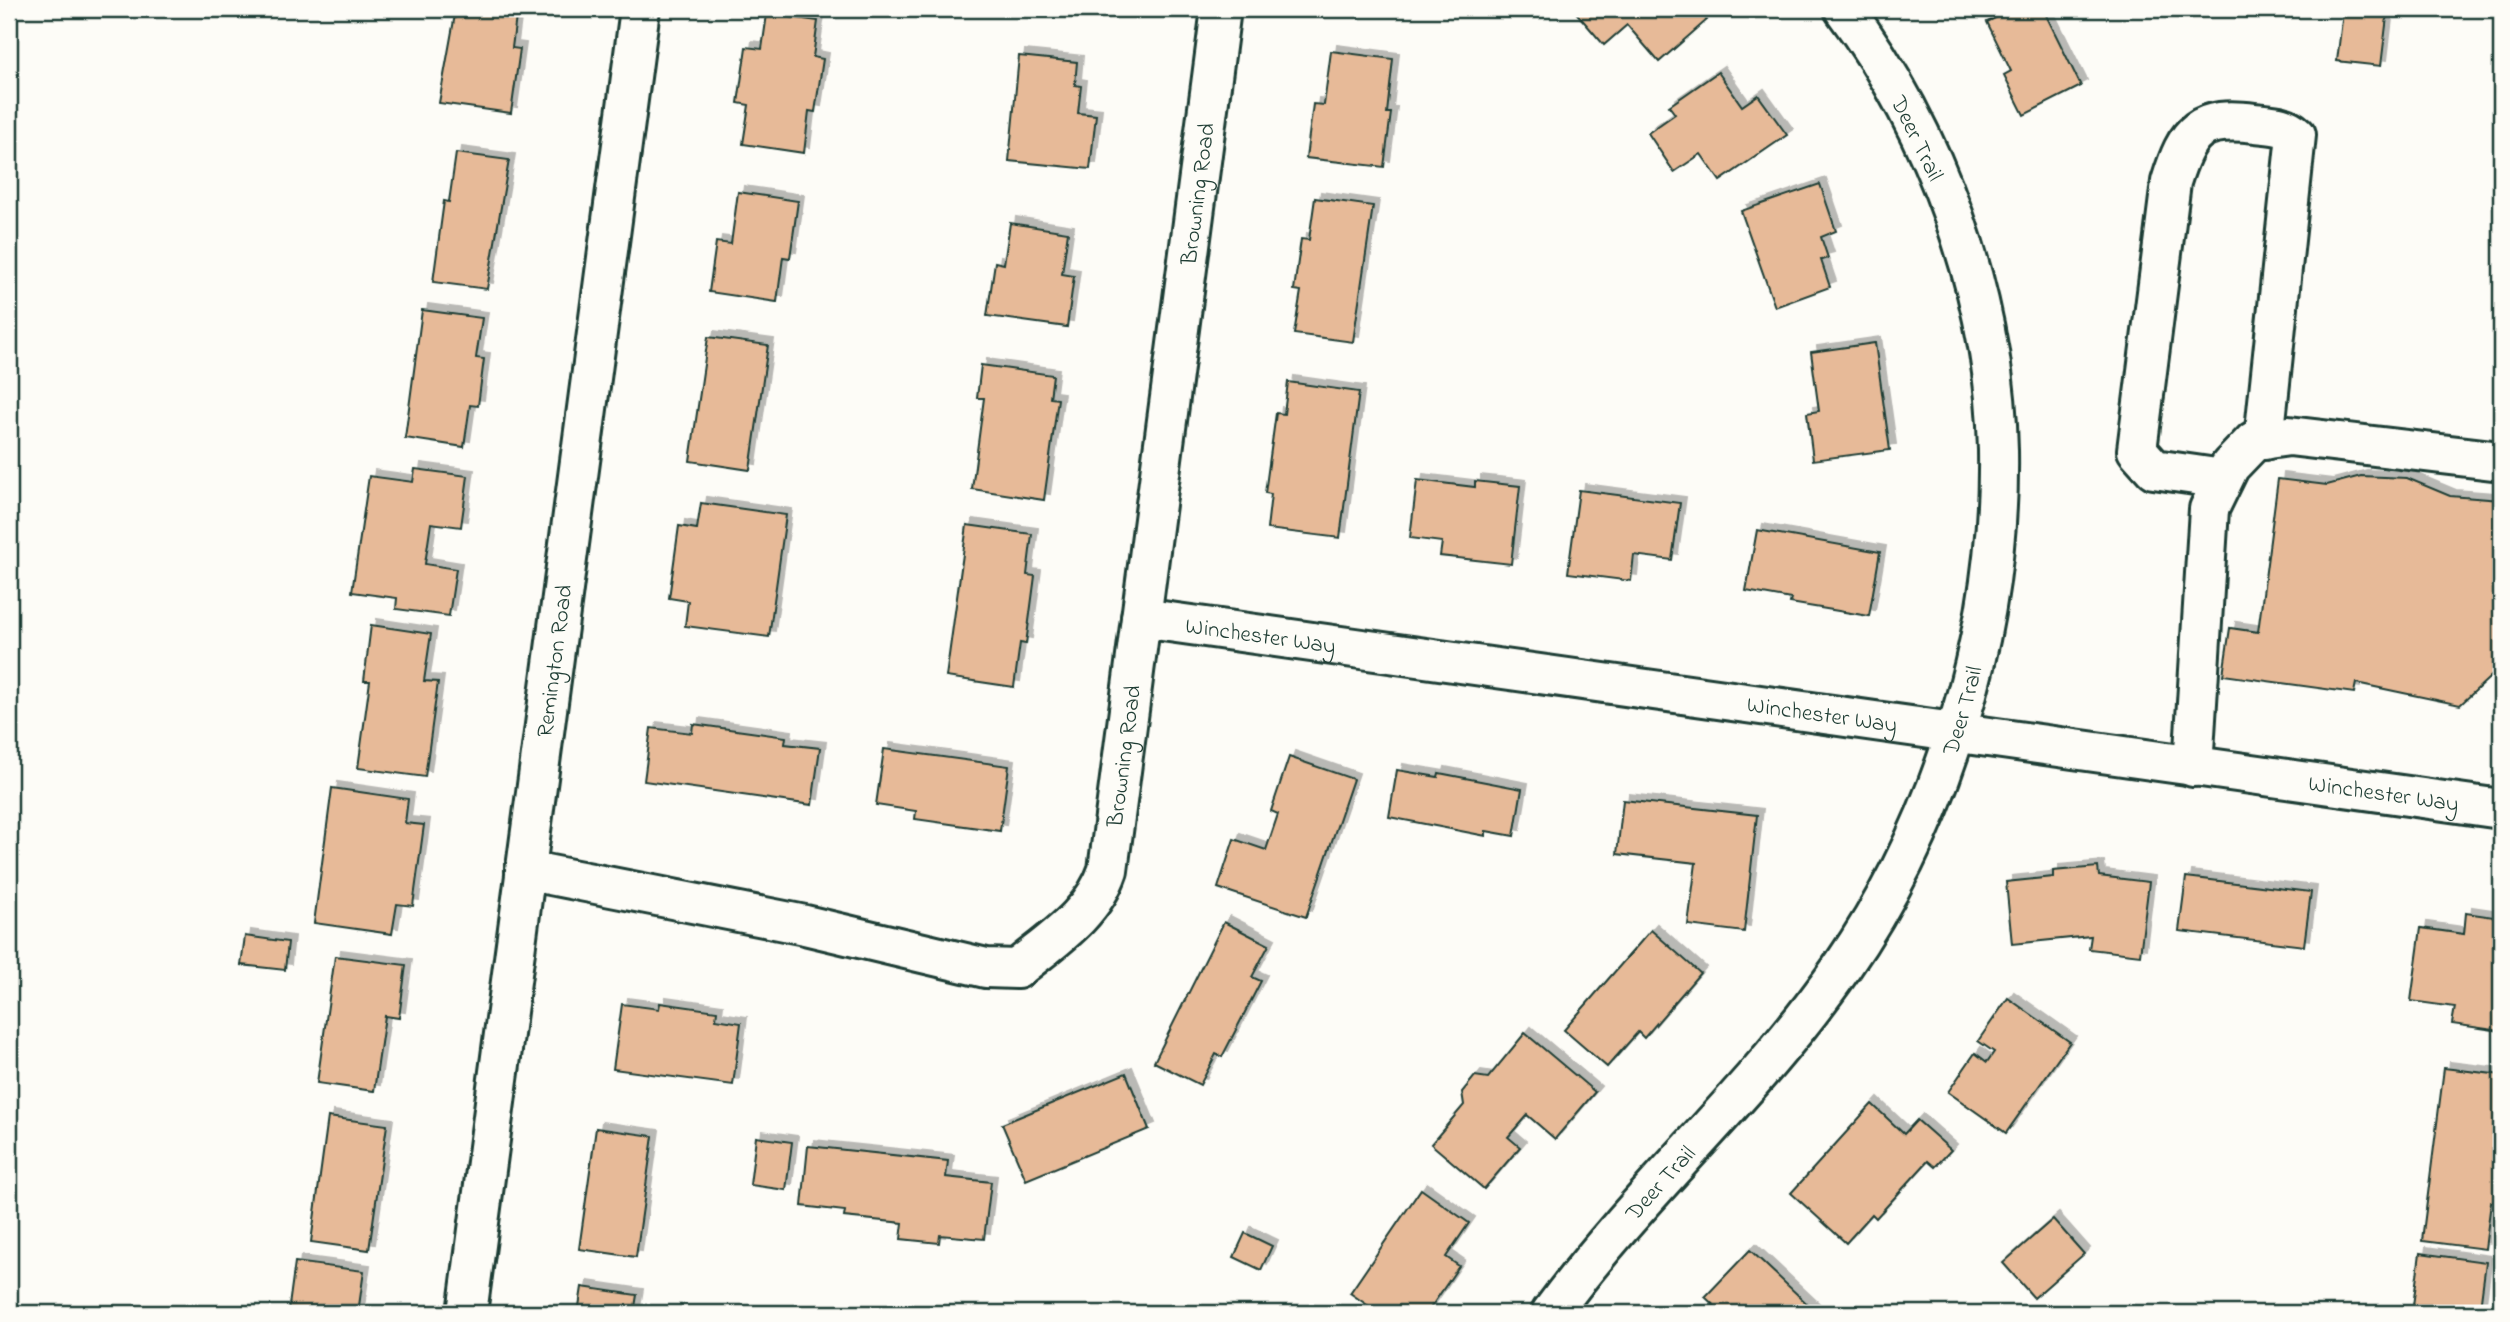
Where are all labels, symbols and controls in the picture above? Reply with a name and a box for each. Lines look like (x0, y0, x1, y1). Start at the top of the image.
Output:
street label: Deer Trail (1881, 90, 1951, 187)
street label: Browning Road (1173, 121, 1225, 268)
street label: Remington Road (530, 583, 582, 739)
street label: Winchester Way (1183, 610, 1338, 666)
street label: Deer Trail (1935, 663, 1992, 761)
street label: Browning Road (1100, 683, 1151, 830)
street label: Winchester Way (1745, 689, 1899, 745)
street label: Winchester Way (2306, 768, 2461, 824)
street label: Deer Trail (1618, 1139, 1704, 1230)

